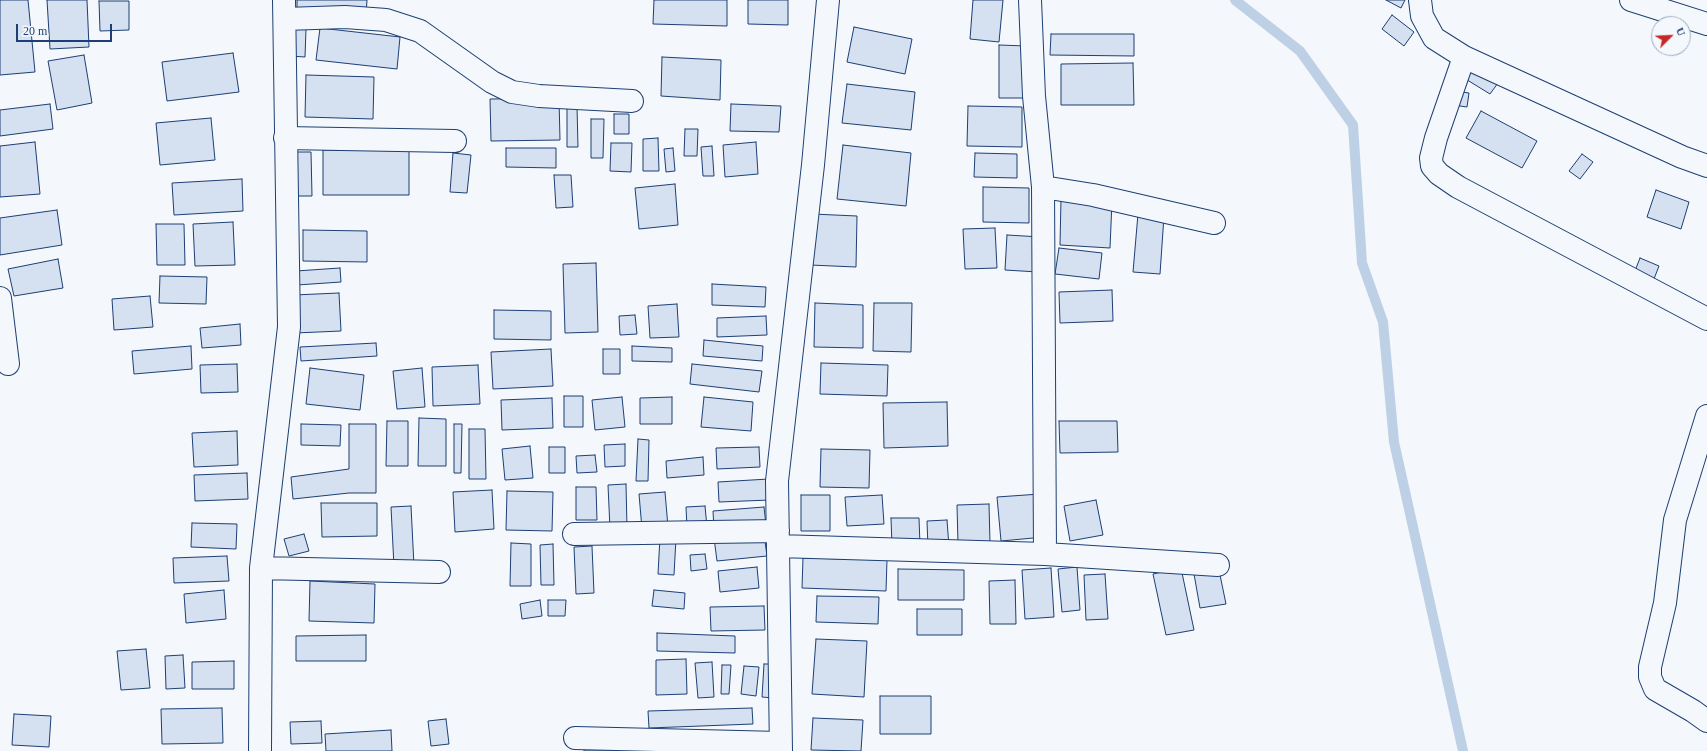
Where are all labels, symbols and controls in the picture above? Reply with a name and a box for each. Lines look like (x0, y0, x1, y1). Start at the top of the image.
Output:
scale bar (18, 16, 114, 42)
north arrow (1651, 16, 1691, 56)
text: 20 m (23, 24, 47, 38)
text: U (1674, 25, 1688, 38)

